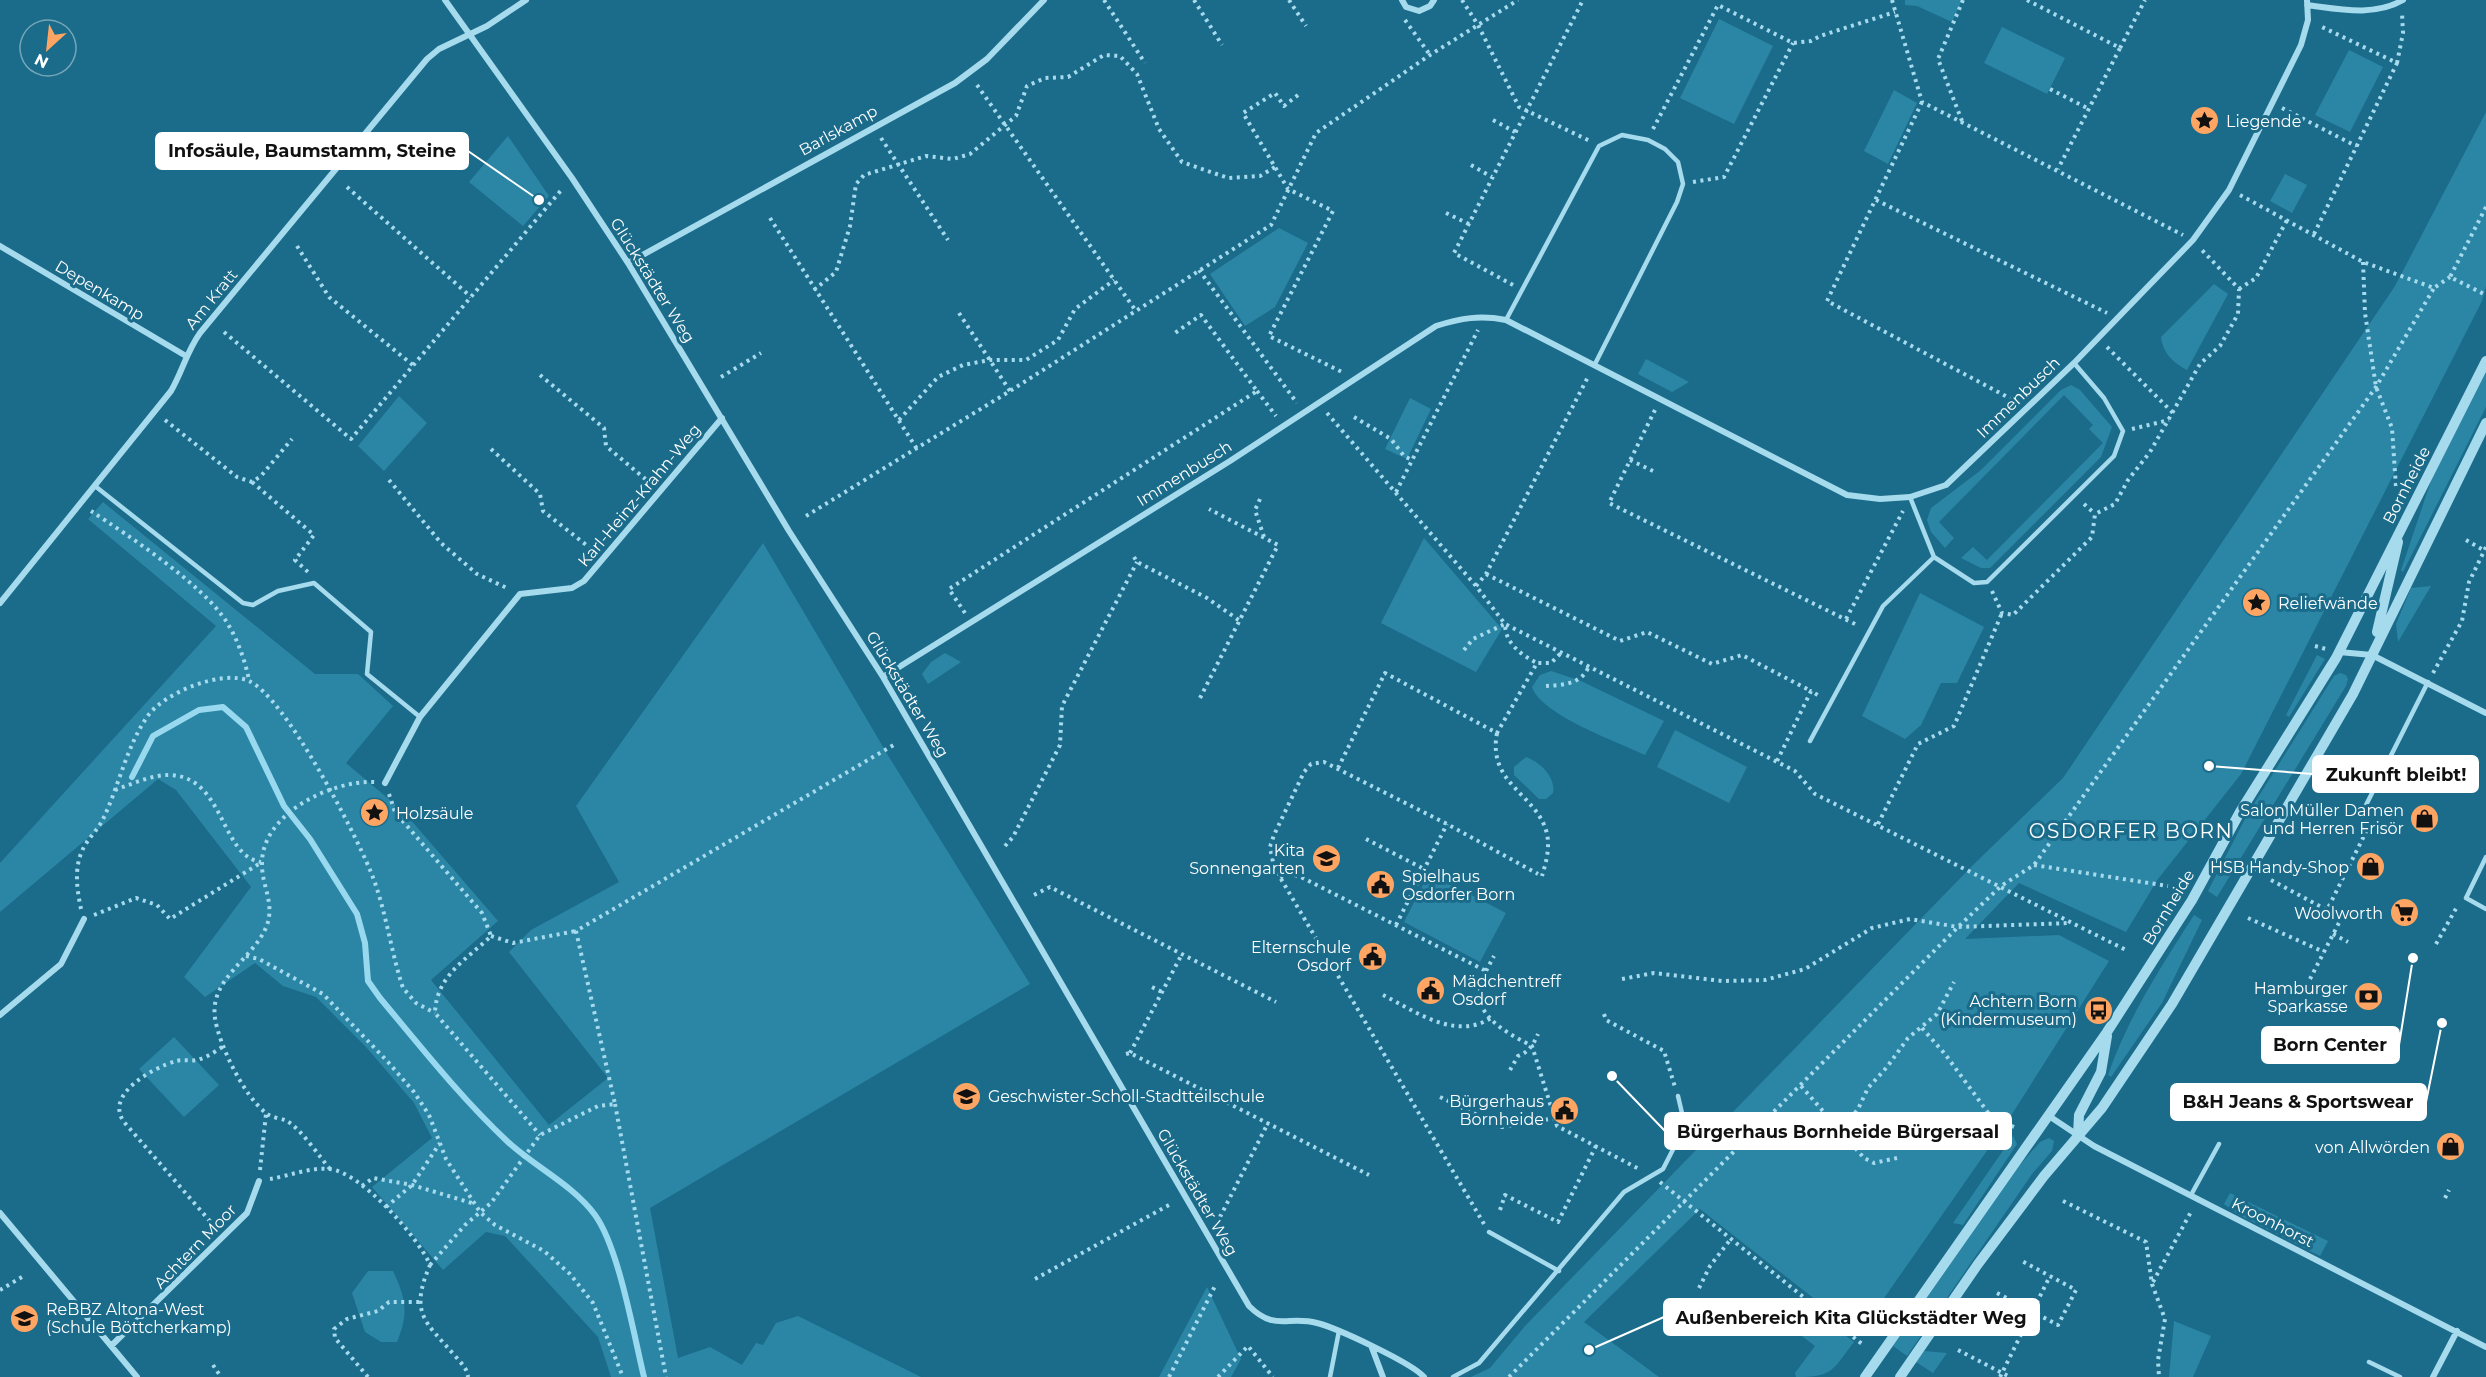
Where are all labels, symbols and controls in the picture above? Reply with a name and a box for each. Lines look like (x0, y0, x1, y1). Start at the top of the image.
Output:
north arrow (18, 18, 78, 78)
text: N (31, 50, 51, 72)
street label: Barlskamp (796, 101, 881, 160)
place icon: Liegende (2189, 105, 2221, 137)
place label: Liegende (2226, 112, 2301, 131)
callout: Infosäule, Baumstamm, Steine (156, 133, 468, 169)
text: Infosäule, Baumstamm, Steine (168, 140, 456, 162)
street label: Glückstädter Weg (606, 214, 699, 346)
street label: Depenkamp (52, 256, 148, 325)
street label: Am Kratt (181, 265, 242, 333)
street label: Immenbusch (1973, 353, 2064, 442)
street label: Karl-Heinz-Krahn-Weg (574, 420, 705, 571)
street label: Immenbusch (1133, 437, 1235, 510)
street label: Bornheide (2379, 443, 2434, 527)
place icon: Reliefwände (2241, 587, 2273, 619)
place label: Reliefwände (2278, 594, 2378, 613)
street label: Glückstädter Weg (862, 628, 953, 761)
callout: Zukunft bleibt! (2313, 756, 2478, 792)
text: Zukunft bleibt! (2326, 764, 2466, 786)
place icon: Holzsäule (359, 797, 391, 829)
place label: Salon Müller Damen und Herren Frisör (2240, 801, 2404, 838)
shop icon: Salon Müller Damen und Herren Frisör (2409, 803, 2441, 835)
place label: Holzsäule (396, 804, 474, 823)
district label: OSDORFER BORN (2029, 819, 2233, 843)
place label: Kita Sonnengarten (1189, 841, 1305, 878)
school or university icon: Kita Sonnengarten (1310, 843, 1342, 875)
shop icon: HSB Handy-Shop (2354, 851, 2386, 883)
place label: HSB Handy-Shop (2210, 858, 2349, 877)
street label: Bornheide (2139, 866, 2198, 948)
place label: Spielhaus Osdorfer Born (1402, 867, 1515, 904)
public building icon: Spielhaus Osdorfer Born (1365, 869, 1397, 901)
supermarket icon: Woolworth (2388, 897, 2420, 929)
place label: Woolworth (2294, 904, 2383, 923)
place label: Elternschule Osdorf (1251, 938, 1352, 975)
public building icon: Elternschule Osdorf (1356, 940, 1388, 972)
place label: Mädchentreff Osdorf (1452, 972, 1562, 1009)
public building icon: Mädchentreff Osdorf (1415, 974, 1447, 1006)
place label: Hamburger Sparkasse (2254, 979, 2348, 1016)
bank icon: Hamburger Sparkasse (2353, 981, 2385, 1013)
place label: Achtern Born (Kindermuseum) (1940, 992, 2077, 1029)
bus stop icon: Achtern Born (Kindermuseum) (2082, 994, 2114, 1026)
callout: Born Center (2262, 1027, 2399, 1063)
text: Born Center (2273, 1034, 2387, 1056)
school or university icon: Geschwister-Scholl-Stadtteilschule (951, 1080, 983, 1112)
callout: B&H Jeans & Sportswear (2171, 1084, 2426, 1120)
place label: Geschwister-Scholl-Stadtteilschule (988, 1087, 1265, 1106)
text: B&H Jeans & Sportswear (2182, 1091, 2414, 1113)
place label: Bürgerhaus Bornheide (1449, 1092, 1544, 1129)
public building icon: Bürgerhaus Bornheide (1549, 1094, 1581, 1126)
callout: Bürgerhaus Bornheide Bürgersaal (1665, 1113, 2011, 1149)
text: Bürgerhaus Bornheide Bürgersaal (1677, 1121, 1999, 1143)
street label: Glückstädter Weg (1153, 1125, 1242, 1259)
shop icon: von Allwörden (2435, 1131, 2467, 1163)
place label: von Allwörden (2315, 1138, 2430, 1157)
street label: Kroonhorst (2228, 1194, 2318, 1252)
street label: Achtern Moor (150, 1200, 240, 1293)
callout: Außenbereich Kita Glückstädter Weg (1664, 1299, 2039, 1335)
place label: ReBBZ Altona-West (Schule Böttcherkamp) (46, 1300, 232, 1337)
school or university icon: ReBBZ Altona-West (Schule Böttcherkamp) (9, 1302, 41, 1334)
text: Außenbereich Kita Glückstädter Weg (1675, 1307, 2026, 1329)

